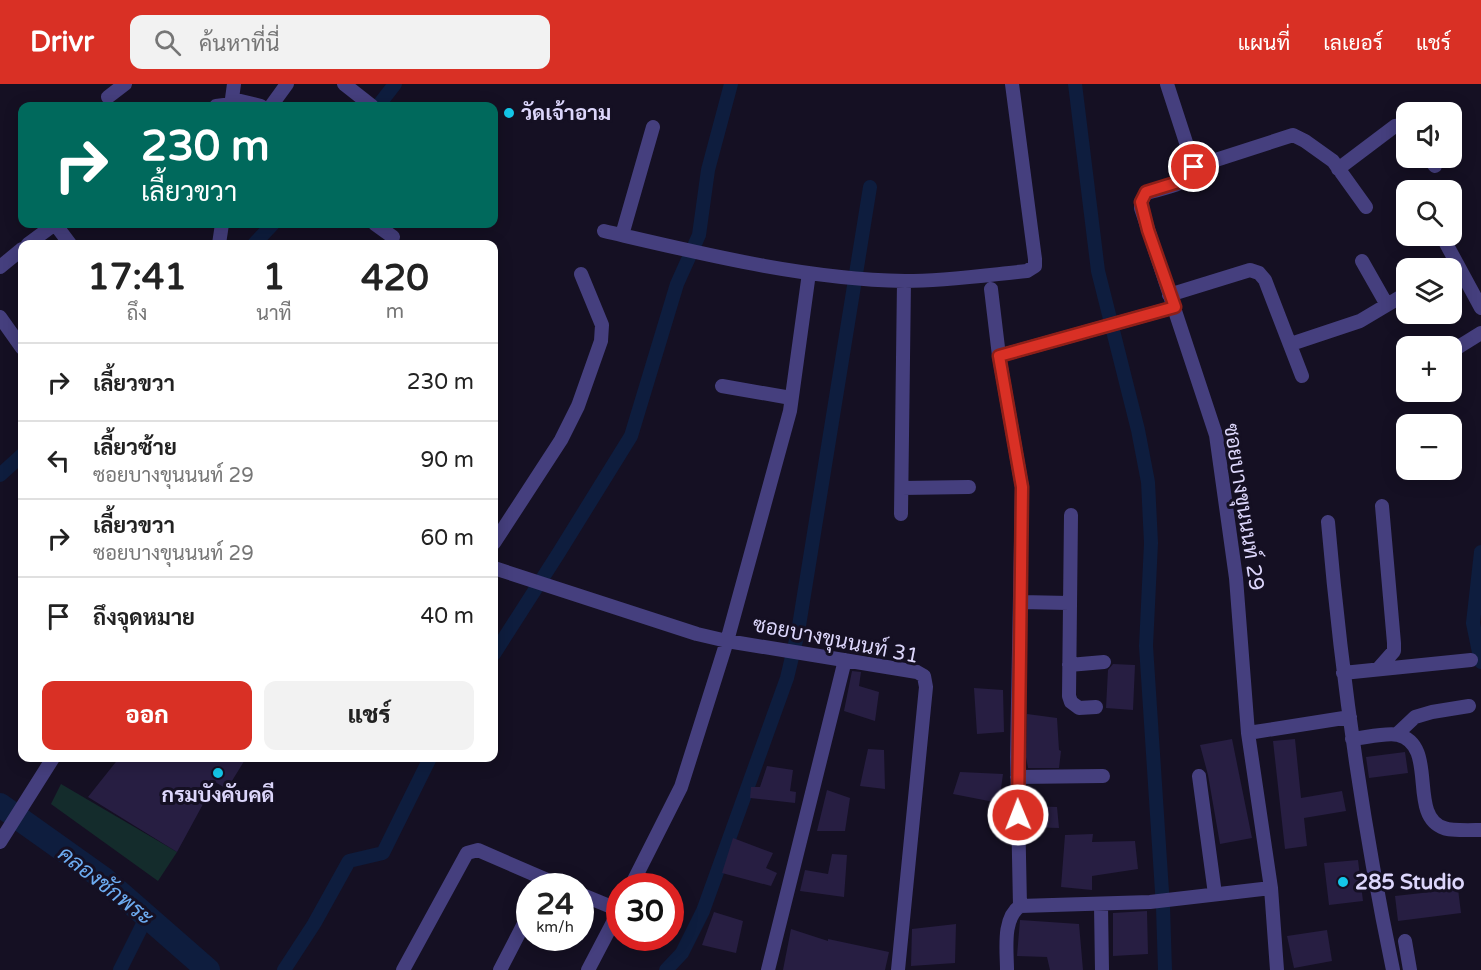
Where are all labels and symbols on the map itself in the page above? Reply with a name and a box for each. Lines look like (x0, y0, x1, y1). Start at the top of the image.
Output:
place label: วัดเจ้าอาม (521, 100, 611, 126)
marker: วัดเจ้าอาม (502, 106, 516, 120)
pin (1168, 141, 1219, 192)
street label: ซอยบางขุนนนท์ 29 (1217, 421, 1271, 593)
street label: ซอยบางขุนนนท์ 31 (750, 610, 922, 670)
marker: กรมบังคับคดี (211, 766, 225, 780)
place label: กรมบังคับคดี (162, 782, 274, 808)
position arrow (986, 783, 1050, 847)
water label: คลองชักพระ (53, 840, 159, 931)
place label: 285 Studio (1355, 870, 1465, 895)
speed limit sign: 30 (606, 873, 684, 951)
marker: 285 Studio (1336, 875, 1350, 889)

